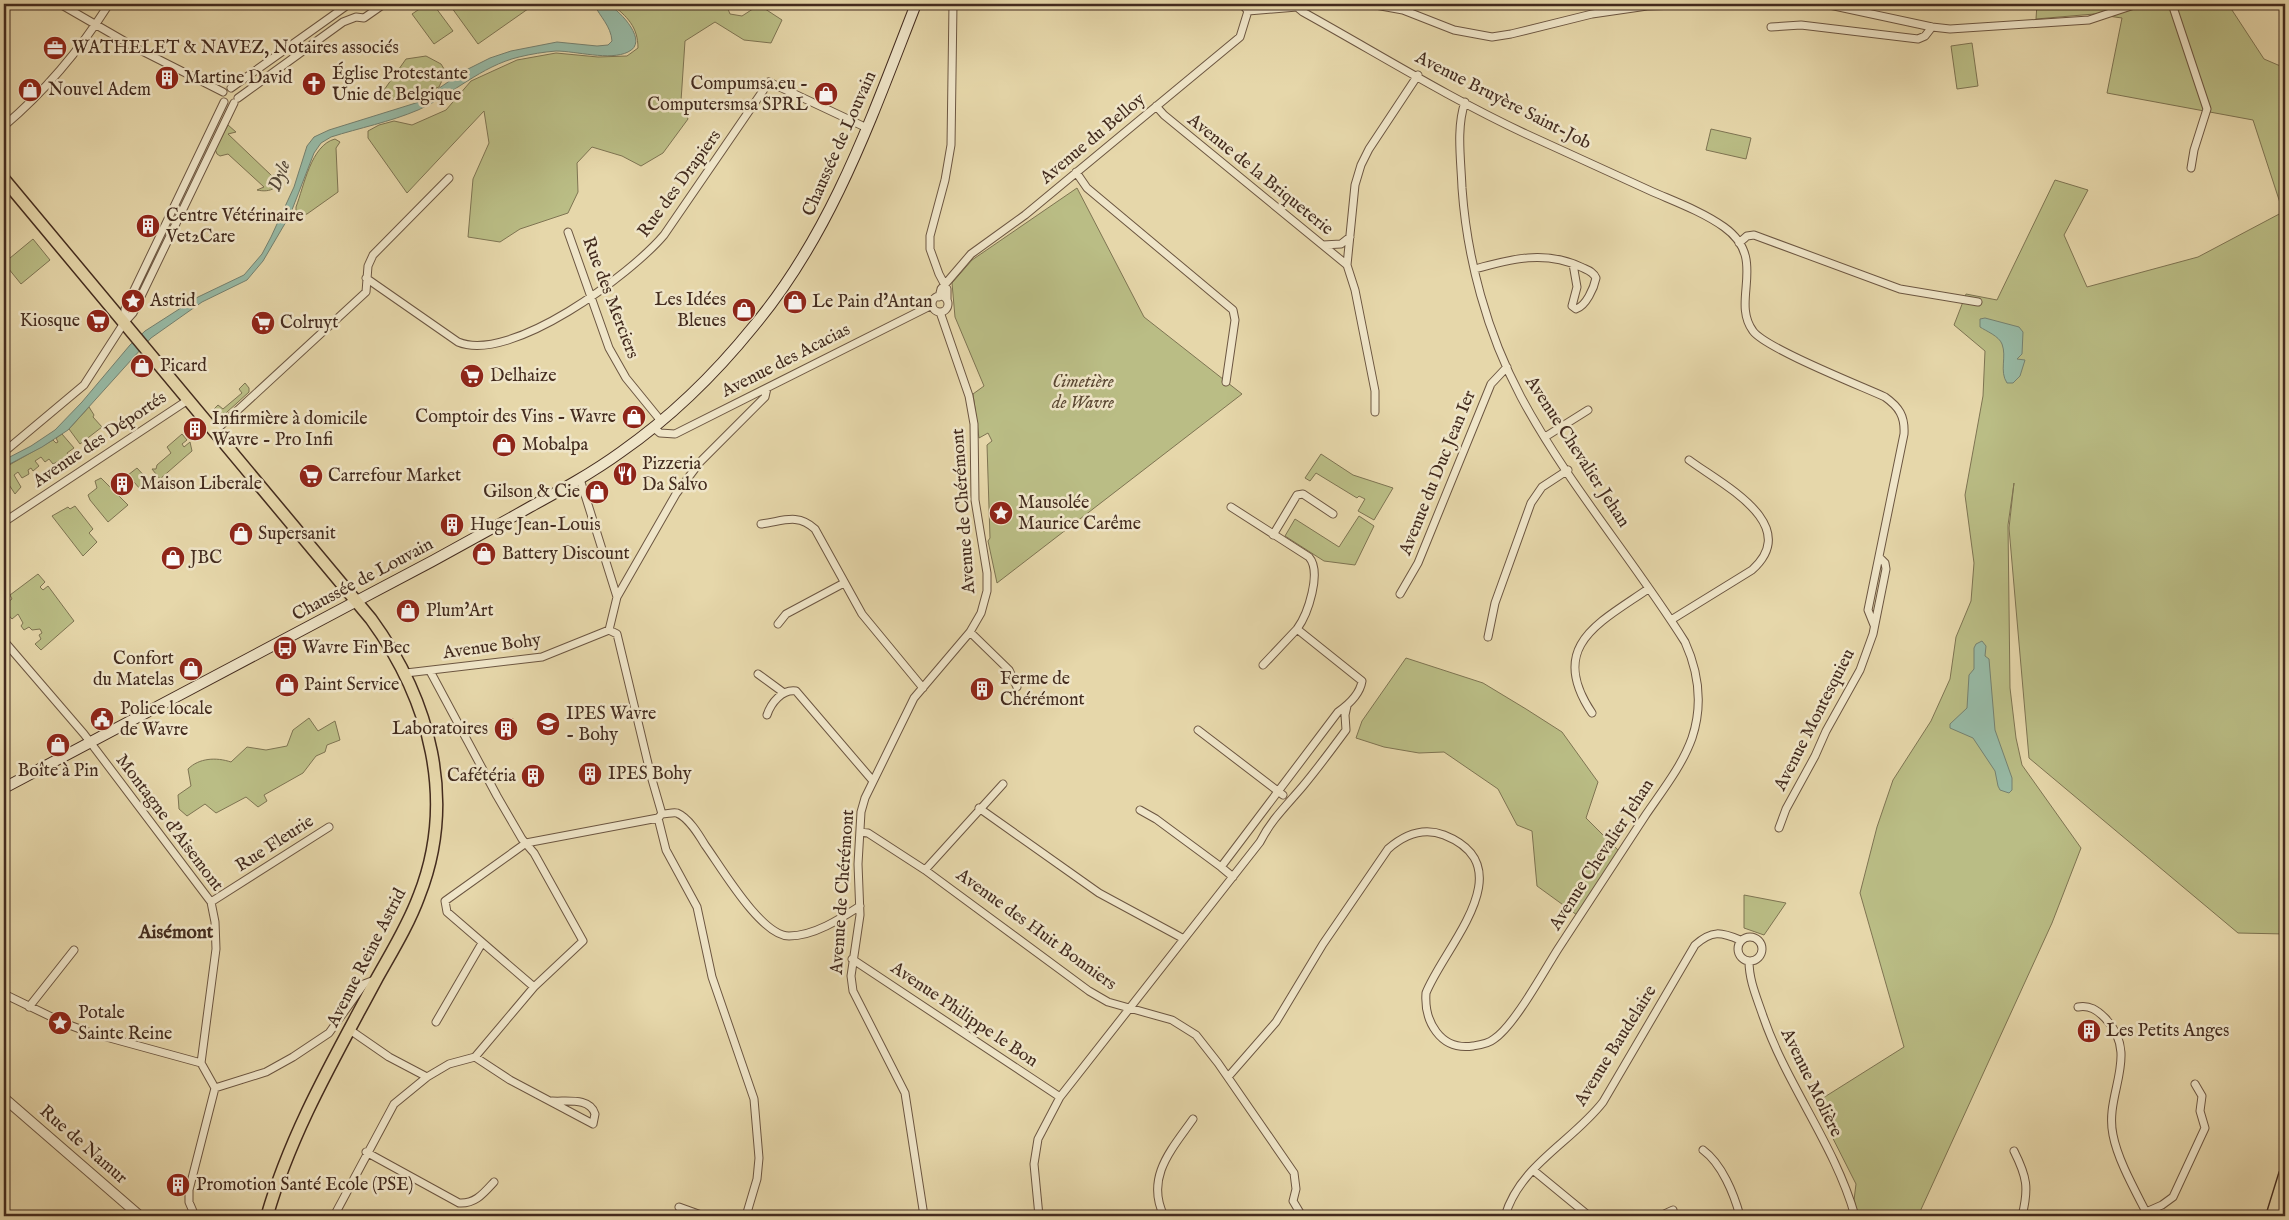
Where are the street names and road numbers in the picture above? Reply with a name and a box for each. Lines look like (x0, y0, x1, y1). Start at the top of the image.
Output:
street label: Avenue Bruyère Saint-Job (1410, 46, 1595, 156)
street label: Chaussée de Louvain (798, 67, 883, 220)
street label: Avenue du Belloy (1035, 88, 1150, 190)
street label: Avenue de la Briqueterie (1182, 108, 1338, 241)
street label: Rue des Drapiers (633, 126, 727, 242)
street label: Rue des Merciers (576, 234, 644, 362)
street label: Avenue des Acacias (717, 319, 854, 404)
street label: Avenue Chevalier Jehan (1519, 371, 1635, 532)
street label: Avenue des Déportés (28, 387, 171, 494)
street label: Avenue du Duc Jean Ier (1394, 387, 1482, 560)
street label: Avenue de Chérémont (947, 428, 981, 595)
street label: Chaussée de Louvain (289, 533, 438, 627)
street label: Avenue Bohy (441, 629, 543, 665)
street label: Avenue Montesquieu (1769, 645, 1861, 796)
street label: Montagne d'Aisemont (110, 750, 228, 896)
street label: Avenue Chevalier Jehan (1544, 775, 1660, 936)
street label: Avenue de Chérémont (826, 809, 860, 976)
street label: Rue Fleurie (232, 810, 318, 878)
street label: Avenue des Huit Bonniers (950, 863, 1121, 996)
street label: Avenue Reine Astrid (322, 884, 412, 1032)
street label: Avenue Philippe le Bon (885, 956, 1043, 1073)
street label: Avenue Baudelaire (1569, 981, 1662, 1112)
street label: Avenue Molière (1774, 1024, 1847, 1141)
street label: Rue de Namur (34, 1100, 132, 1190)

